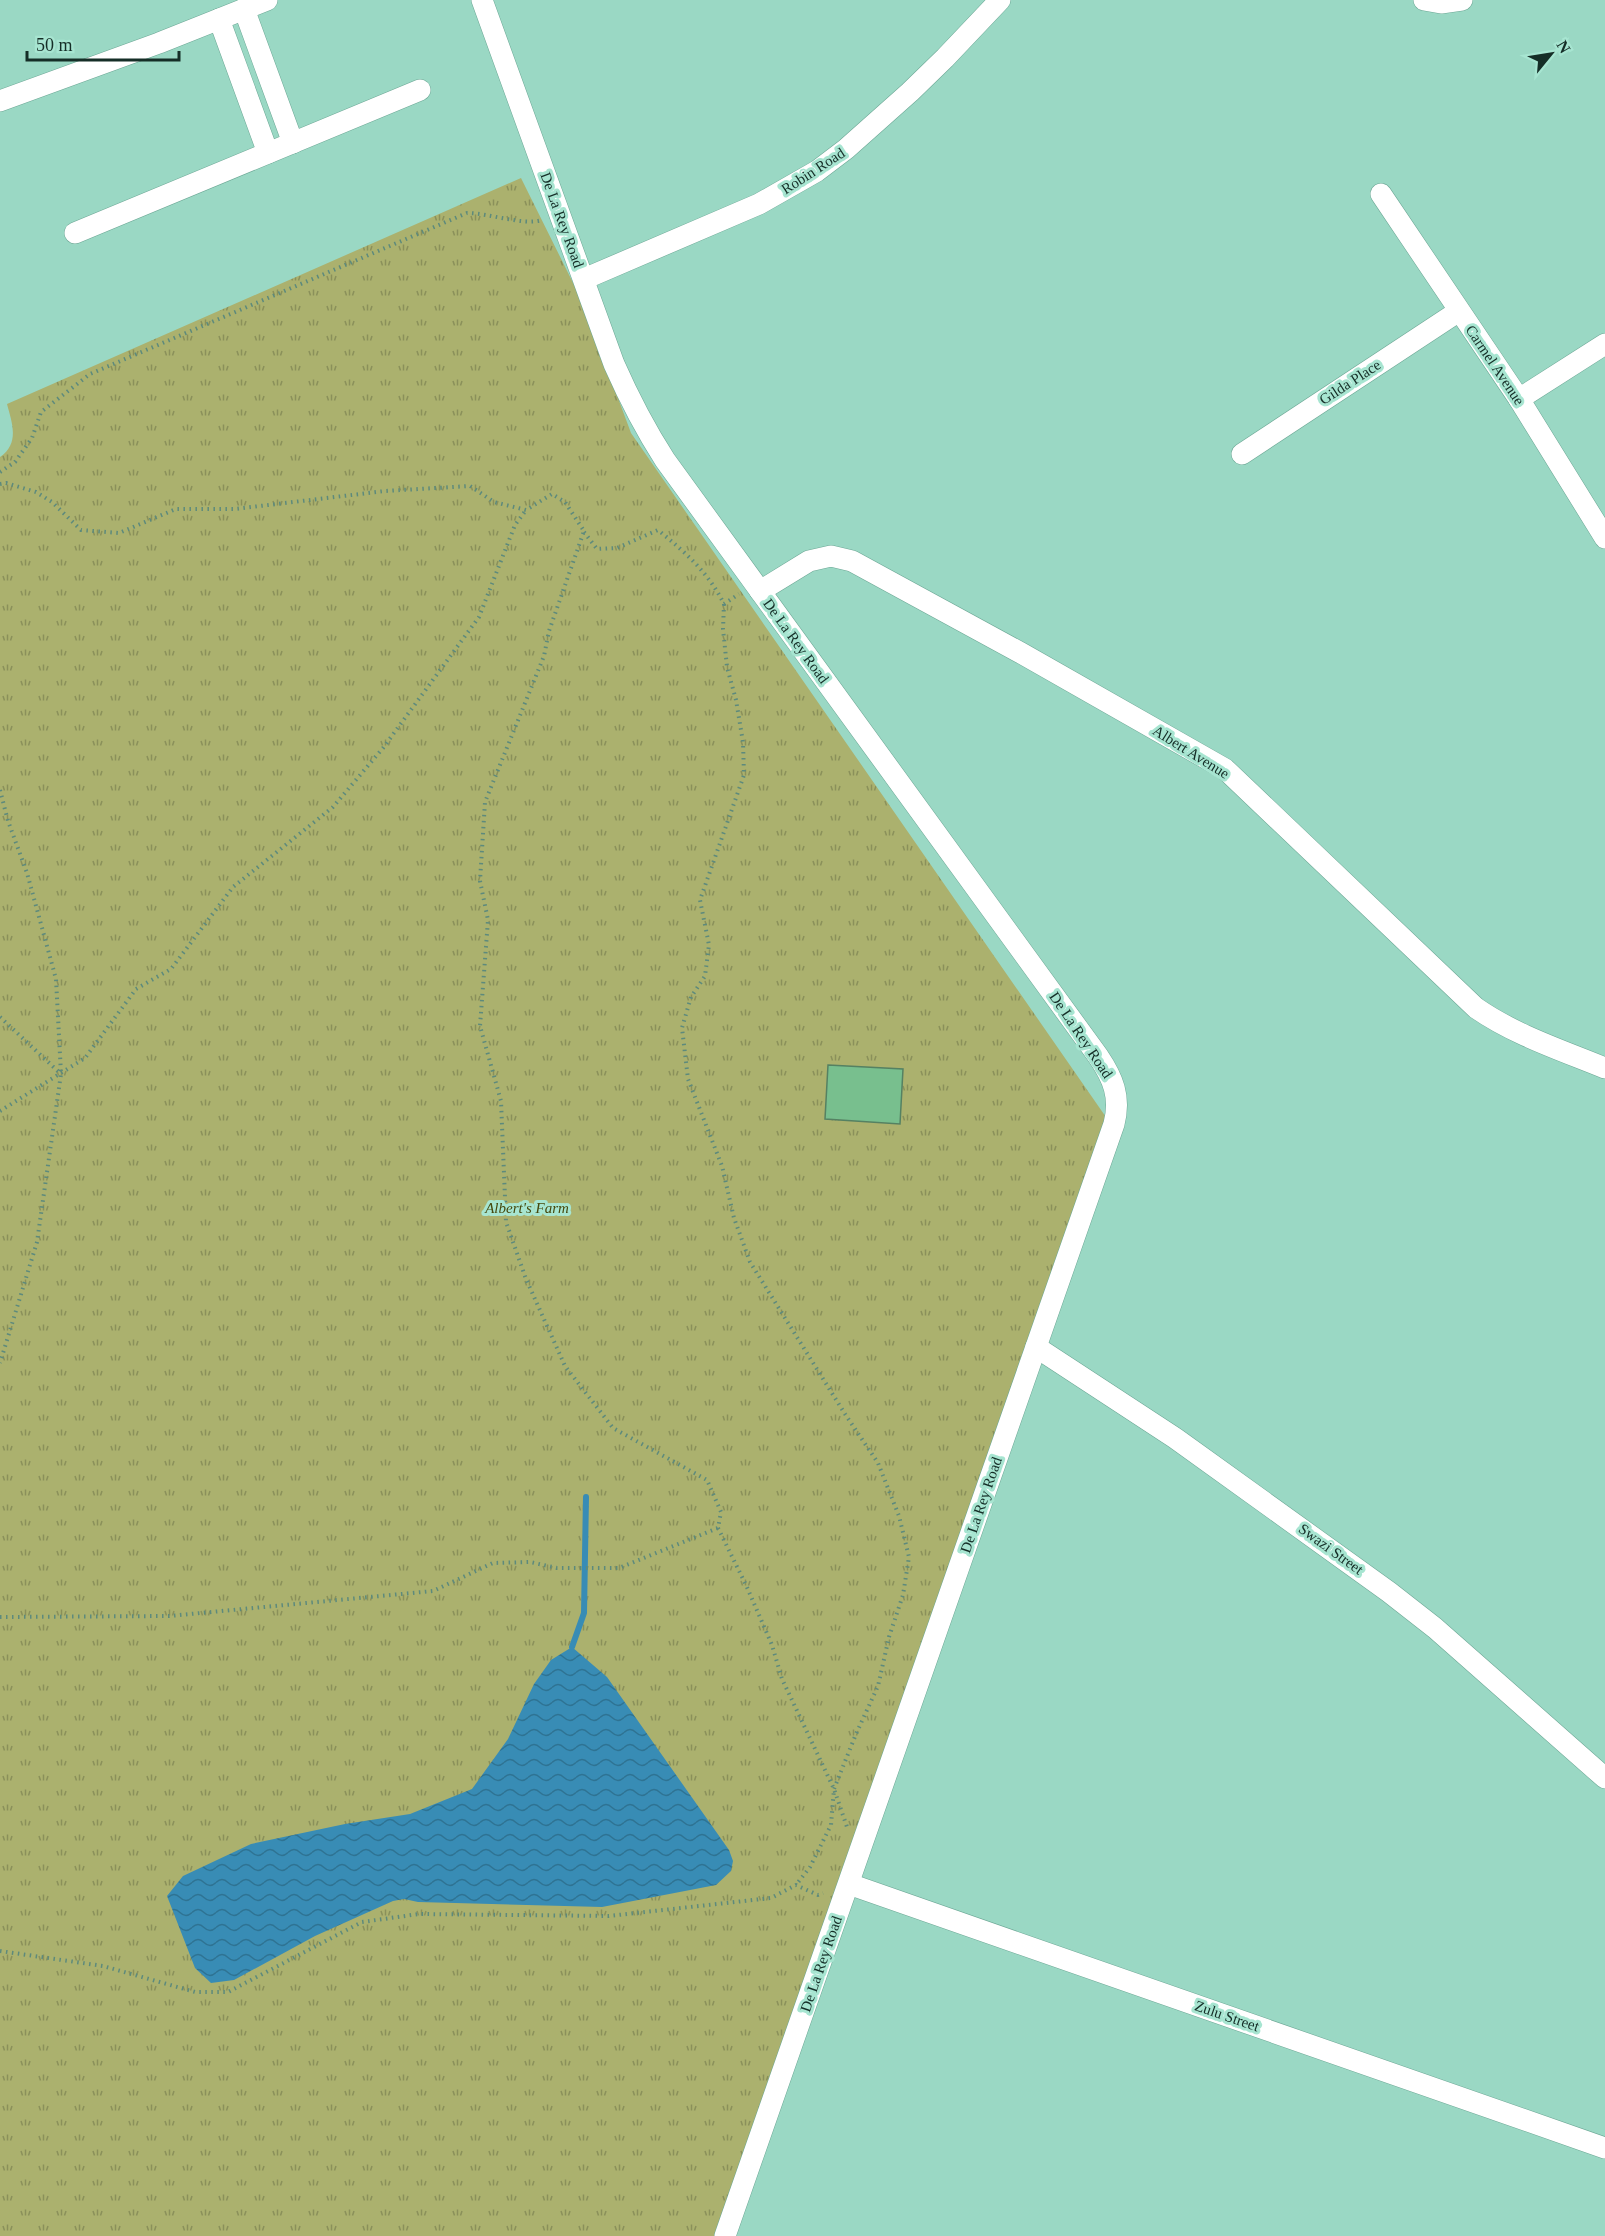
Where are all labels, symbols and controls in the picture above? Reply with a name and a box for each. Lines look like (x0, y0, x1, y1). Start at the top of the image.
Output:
scale bar (27, 24, 178, 62)
north arrow (1521, 24, 1581, 84)
text: 50 m (36, 35, 73, 55)
text: N (1553, 37, 1574, 56)
street label: Robin Road (778, 144, 848, 197)
street label: De La Rey Road (537, 170, 587, 270)
street label: Carmel Avenue (1462, 322, 1528, 408)
street label: Gilda Place (1316, 356, 1384, 408)
street label: De La Rey Road (760, 596, 832, 687)
street label: Albert Avenue (1150, 722, 1232, 782)
street label: De La Rey Road (1046, 989, 1116, 1081)
park label: Albert's Farm (484, 1200, 569, 1216)
street label: De La Rey Road (957, 1454, 1005, 1555)
street label: Swazi Street (1296, 1520, 1367, 1578)
street label: De La Rey Road (797, 1913, 845, 2014)
street label: Zulu Street (1193, 1998, 1262, 2035)

